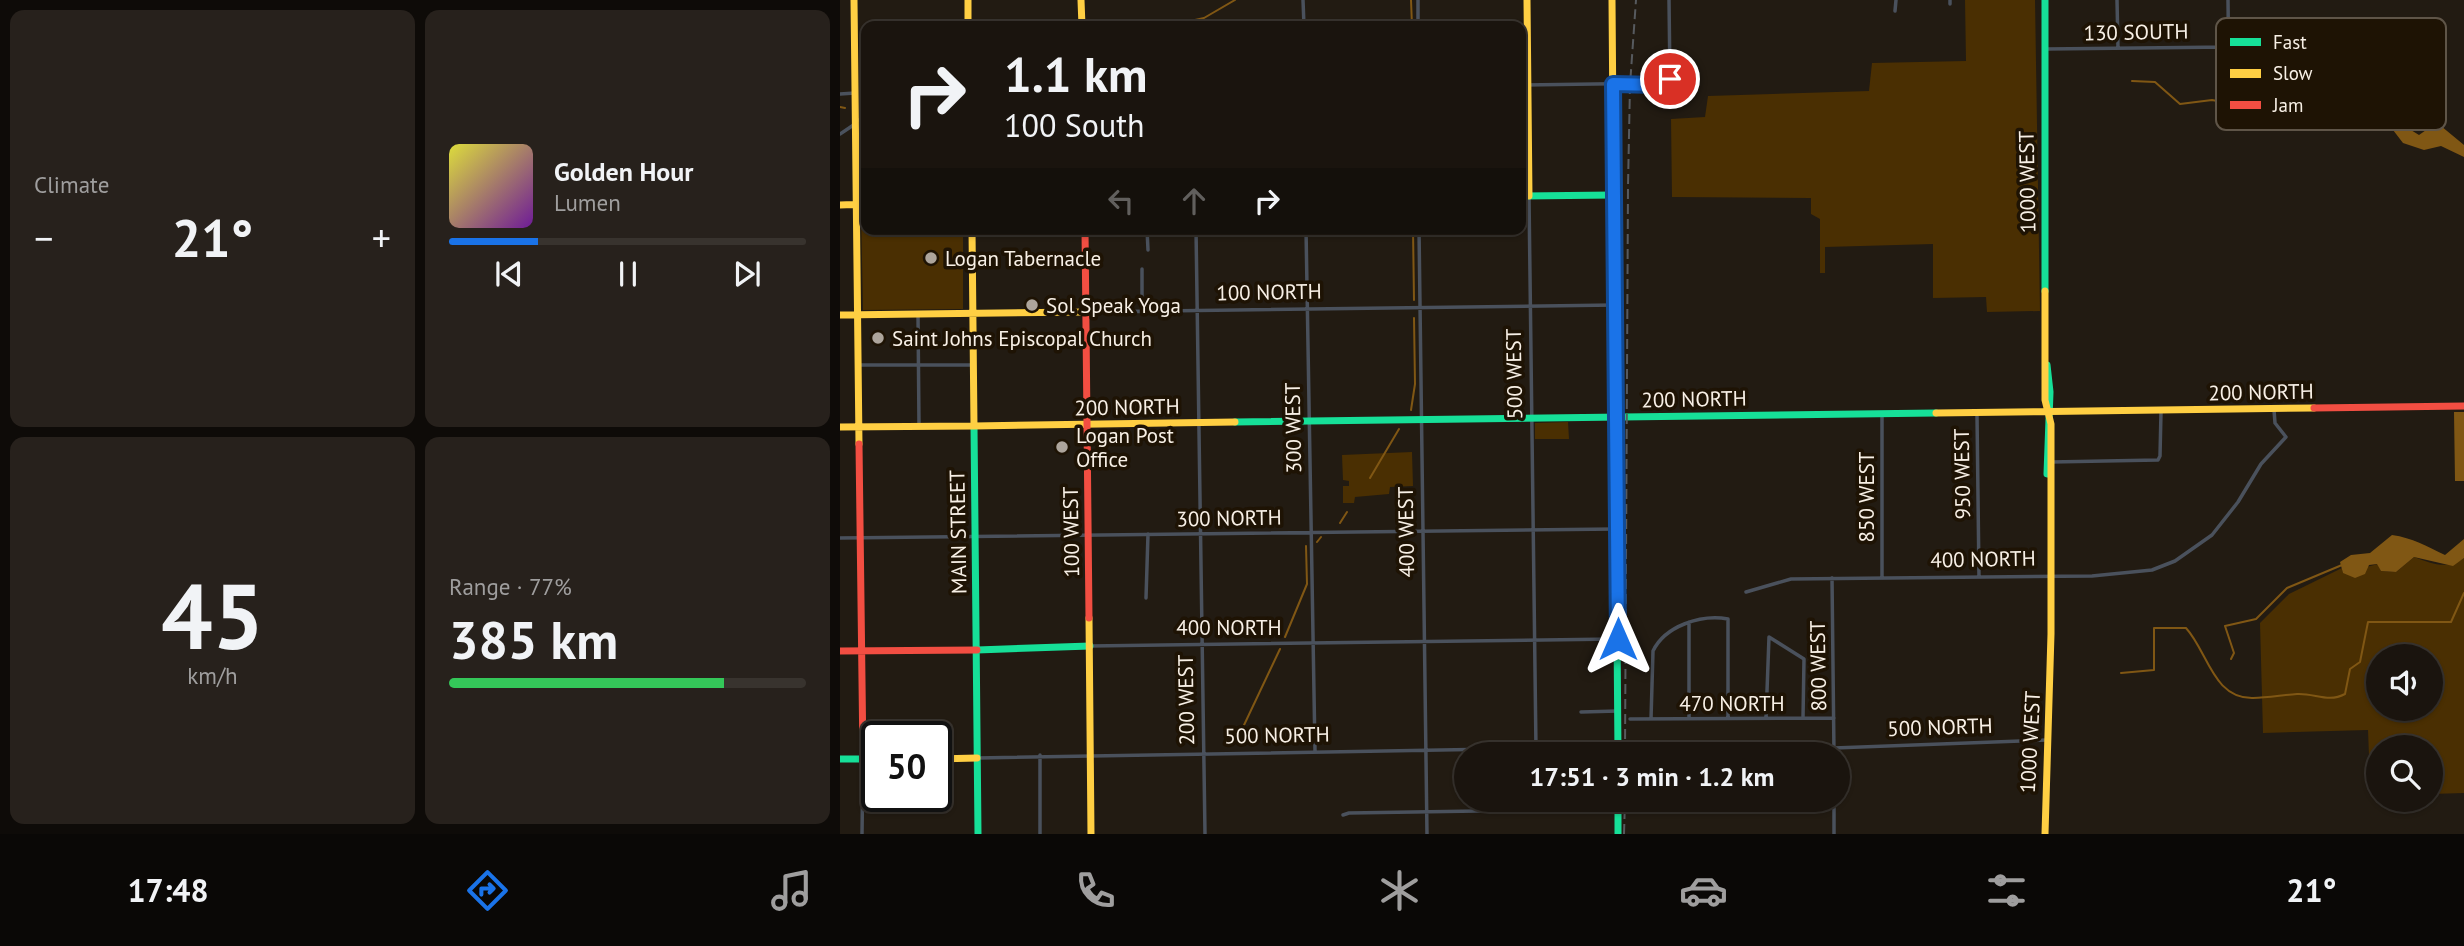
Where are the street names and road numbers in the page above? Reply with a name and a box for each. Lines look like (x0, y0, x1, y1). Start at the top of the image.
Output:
street label: 130 SOUTH (2083, 18, 2189, 46)
street label: 1000 WEST (2013, 130, 2041, 233)
street label: 100 NORTH (1216, 278, 1322, 306)
street label: 500 WEST (1500, 328, 1528, 420)
street label: 200 NORTH (2208, 378, 2314, 406)
street label: 300 WEST (1279, 382, 1307, 474)
street label: 200 NORTH (1641, 385, 1747, 413)
street label: 200 NORTH (1074, 393, 1180, 421)
street label: 950 WEST (1948, 428, 1976, 520)
street label: 850 WEST (1853, 451, 1880, 543)
street label: MAIN STREET (943, 469, 973, 594)
street label: 100 WEST (1057, 486, 1085, 578)
street label: 400 WEST (1392, 486, 1420, 578)
street label: 300 NORTH (1176, 504, 1282, 532)
street label: 400 NORTH (1930, 545, 2036, 573)
street label: 400 NORTH (1176, 614, 1282, 641)
street label: 800 WEST (1804, 620, 1832, 712)
street label: 200 WEST (1172, 654, 1200, 746)
street label: 470 NORTH (1679, 690, 1785, 717)
street label: 1000 WEST (2014, 690, 2046, 794)
street label: 500 NORTH (1887, 712, 1993, 742)
street label: 500 NORTH (1224, 721, 1330, 749)

